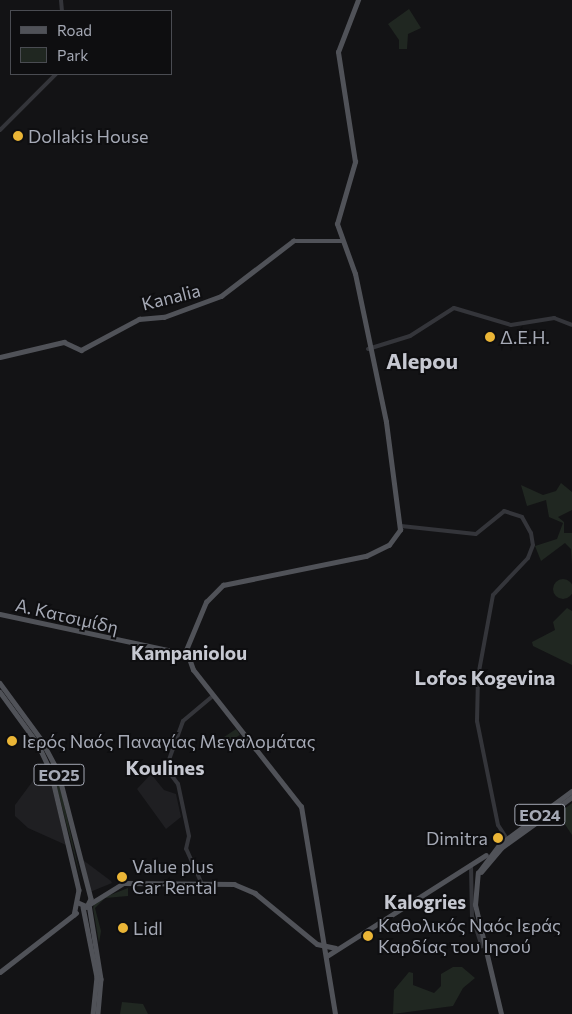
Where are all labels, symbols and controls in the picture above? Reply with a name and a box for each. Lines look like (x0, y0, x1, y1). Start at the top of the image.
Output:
legend (10, 10, 172, 75)
text: Road (57, 21, 92, 39)
text: Park (57, 46, 88, 64)
place label: Dollakis House (28, 125, 149, 147)
marker: Dollakis House (12, 130, 24, 142)
street label: Kanalia (139, 279, 203, 315)
place label: Δ.Ε.Η. (500, 326, 550, 348)
marker: Δ.Ε.Η. (484, 331, 496, 343)
district label: Alepou (386, 348, 458, 374)
street label: Α. Κατσιμίδη (13, 594, 121, 638)
district label: Kampaniolou (131, 642, 247, 664)
district label: Lofos Kogevina (415, 665, 555, 689)
place label: Ιερός Ναός Παναγίας Μεγαλομάτας (22, 730, 316, 752)
marker: Ιερός Ναός Παναγίας Μεγαλομάτας (6, 735, 18, 747)
district label: Koulines (126, 755, 204, 779)
road number: ΕΟ25 (33, 762, 85, 788)
road number: ΕΟ24 (514, 802, 566, 828)
place label: Dimitra (426, 827, 488, 849)
marker: Dimitra (492, 832, 504, 844)
place label: Value plus Car Rental (132, 856, 217, 899)
marker: Value plus Car Rental (116, 871, 128, 883)
district label: Kalogries (384, 891, 466, 913)
place label: Καθολικός Ναός Ιεράς Καρδίας του Ιησού (378, 915, 561, 958)
place label: Lidl (133, 917, 163, 939)
marker: Lidl (117, 922, 129, 934)
marker: Καθολικός Ναός Ιεράς Καρδίας του Ιησού (362, 930, 374, 942)

